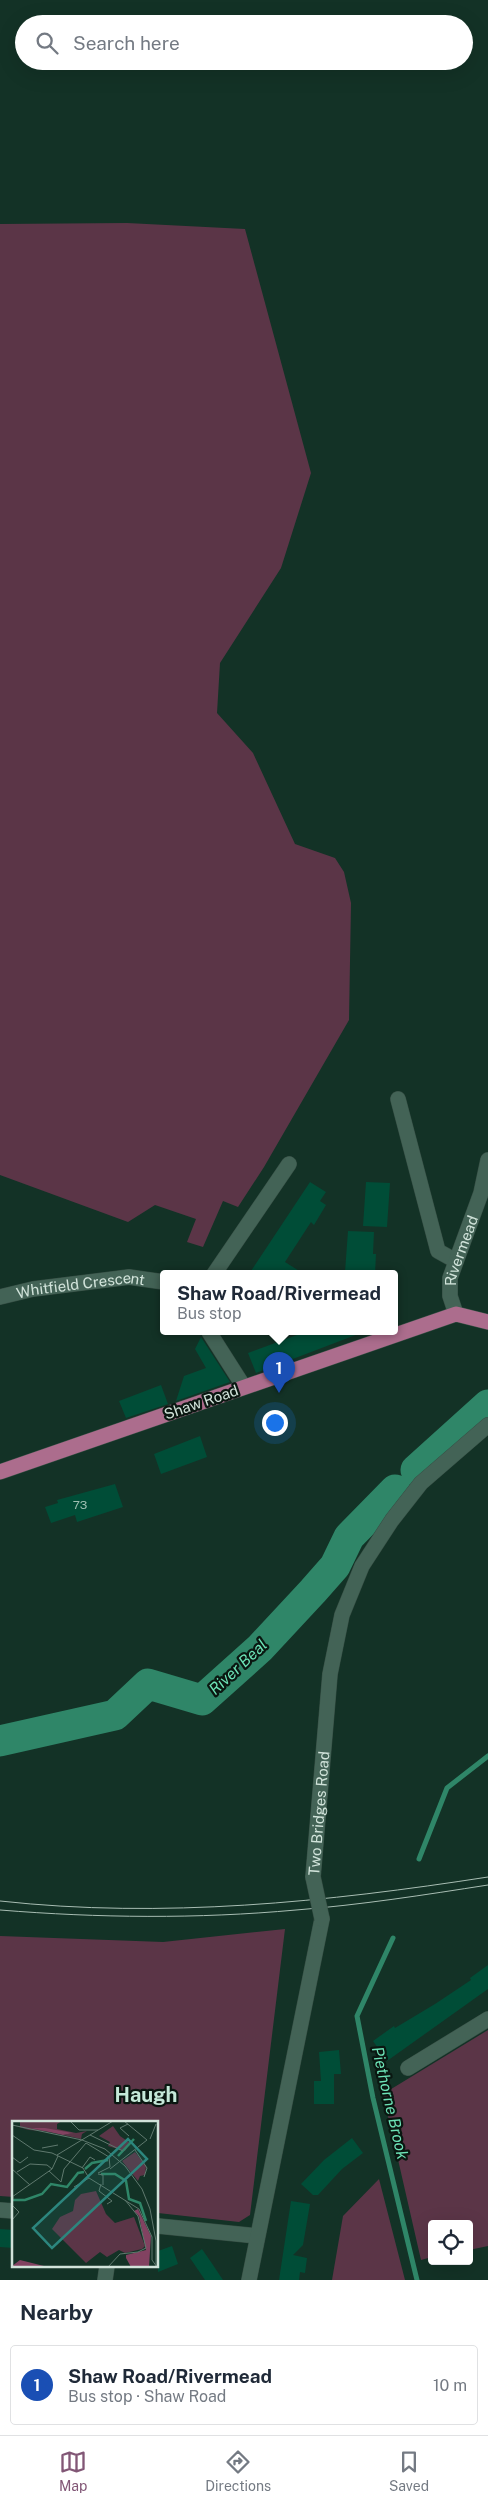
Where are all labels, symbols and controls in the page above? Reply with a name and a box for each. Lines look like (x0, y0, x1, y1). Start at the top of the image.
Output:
search box (15, 15, 473, 70)
icon: search (33, 29, 61, 57)
text: Search here (73, 32, 180, 54)
street label: Rivermead (442, 1213, 481, 1286)
street label: Whitfield Crescent (15, 1268, 146, 1301)
popup (160, 1270, 398, 1335)
text: Shaw Road/Rivermead (177, 1282, 381, 1304)
text: Bus stop (177, 1304, 241, 1323)
pin: 1 (263, 1352, 295, 1393)
street label: Shaw Road (162, 1381, 240, 1423)
your location (262, 1410, 288, 1436)
house number: 73 (73, 1498, 87, 1512)
water label: River Beal (205, 1635, 271, 1699)
street label: Two Bridges Road (305, 1750, 332, 1876)
water label: Piethorne Brook (368, 2045, 412, 2162)
district label: Haugh (115, 2083, 177, 2107)
inset map (12, 2121, 159, 2268)
map controls (428, 2220, 473, 2265)
button: locate (428, 2220, 473, 2265)
text: Nearby (20, 2300, 93, 2325)
text: Shaw Road/Rivermead (68, 2365, 272, 2387)
text: 1 (34, 2376, 40, 2395)
text: 10 m (433, 2376, 467, 2395)
text: Bus stop · Shaw Road (68, 2387, 226, 2406)
tab: Map (59, 2448, 87, 2494)
tab: Directions (205, 2448, 271, 2494)
tab: Saved (389, 2448, 429, 2494)

